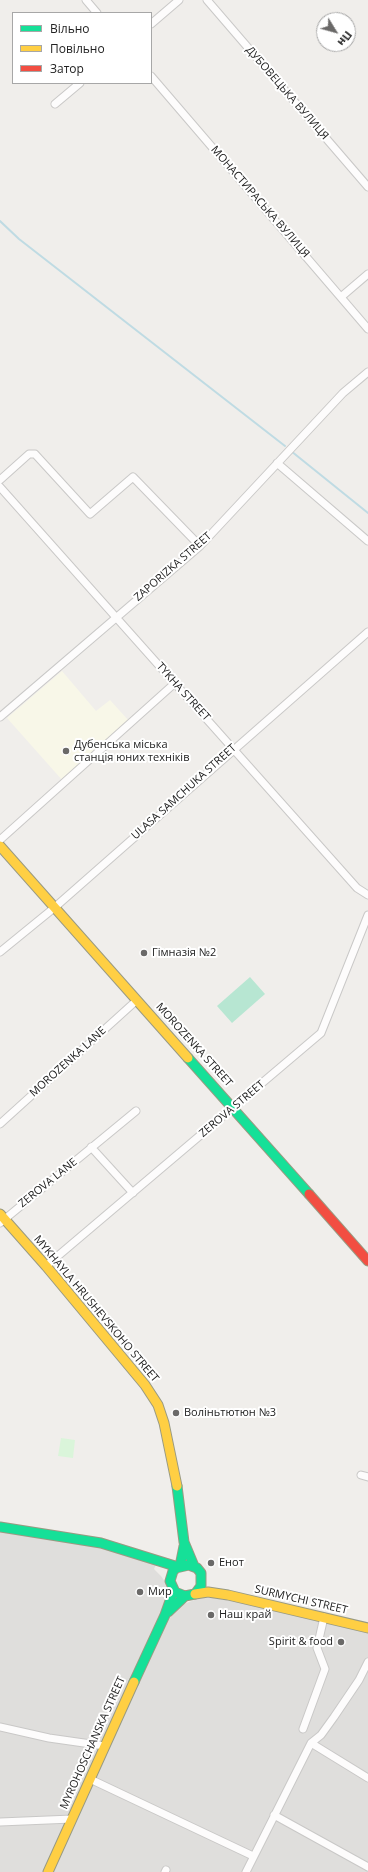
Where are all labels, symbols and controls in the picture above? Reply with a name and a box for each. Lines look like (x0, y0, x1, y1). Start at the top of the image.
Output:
legend (12, 12, 152, 84)
north arrow (316, 12, 356, 52)
text: Вільно (50, 20, 90, 37)
text: Пн (335, 28, 356, 50)
text: Повільно (50, 40, 105, 57)
street label: ДУБОВЕЦЬКА ВУЛИЦЯ (243, 44, 331, 142)
text: Затор (50, 60, 84, 77)
street label: МОНАСТИРАСЬКА ВУЛИЦЯ (208, 143, 312, 261)
street label: ZAPORIZKA STREET (132, 530, 214, 604)
street label: TYKHA STREET (153, 660, 213, 724)
place label: Дубенська міська станція юних техніків (74, 738, 189, 764)
street label: ULASA SAMCHUKA STREET (129, 742, 239, 842)
marker: Дубенська міська станція юних техніків (61, 746, 71, 756)
place label: Гімназія №2 (152, 946, 216, 960)
marker: Гімназія №2 (139, 948, 149, 958)
street label: MOROZENKA STREET (153, 1000, 235, 1090)
street label: MOROZENKA LANE (27, 1024, 109, 1100)
street label: ZEROVA STREET (197, 1078, 267, 1140)
street label: ZEROVA LANE (16, 1155, 80, 1211)
street label: MYKHAYLA HRUSHEVSKOHO STREET (31, 1233, 161, 1385)
place label: Воліньтютюн №3 (184, 1406, 276, 1420)
marker: Воліньтютюн №3 (171, 1408, 181, 1418)
place label: Енот (219, 1556, 244, 1570)
marker: Енот (206, 1558, 216, 1568)
street label: SURMYCHI STREET (253, 1583, 349, 1617)
place label: Мир (148, 1585, 172, 1599)
marker: Мир (135, 1587, 145, 1597)
place label: Наш край (219, 1608, 271, 1622)
marker: Наш край (206, 1610, 216, 1620)
place label: Spirit & food (269, 1635, 333, 1649)
marker: Spirit & food (336, 1637, 346, 1647)
street label: MYROHOSCHANSKA STREET (58, 1674, 128, 1812)

